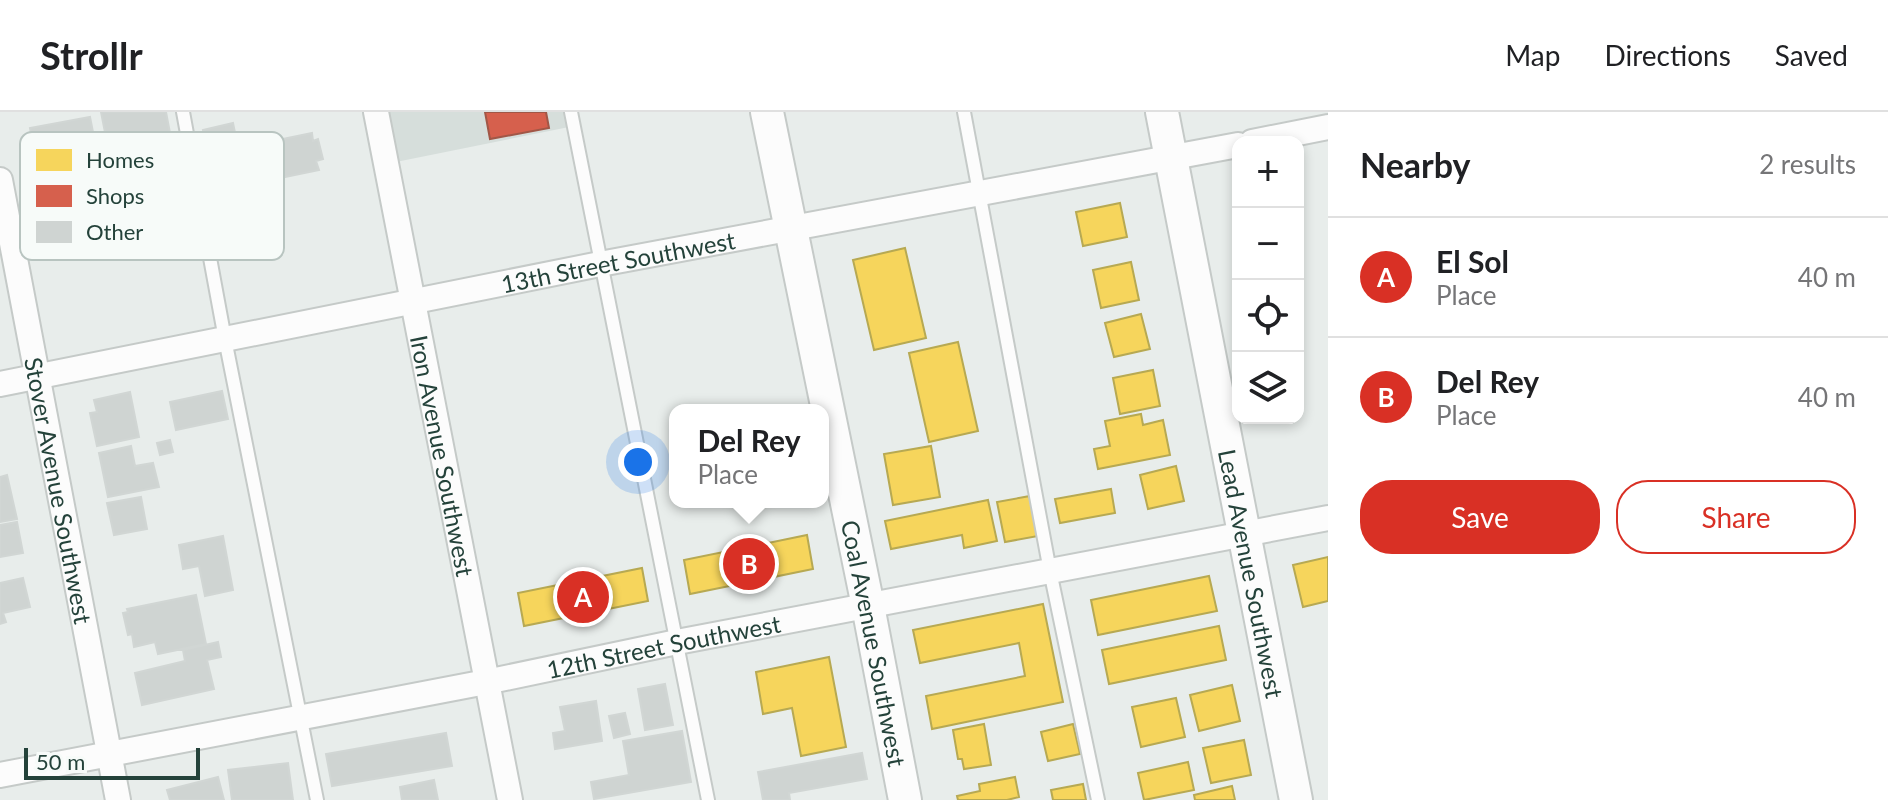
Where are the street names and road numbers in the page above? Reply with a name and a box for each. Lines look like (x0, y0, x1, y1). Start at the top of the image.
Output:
street label: 13th Street Southwest (498, 225, 738, 298)
street label: Iron Avenue Southwest (405, 332, 481, 579)
street label: Stover Avenue Southwest (20, 355, 99, 626)
street label: Lead Avenue Southwest (1213, 446, 1290, 701)
street label: Coal Avenue Southwest (836, 517, 913, 769)
street label: 12th Street Southwest (544, 608, 783, 683)

